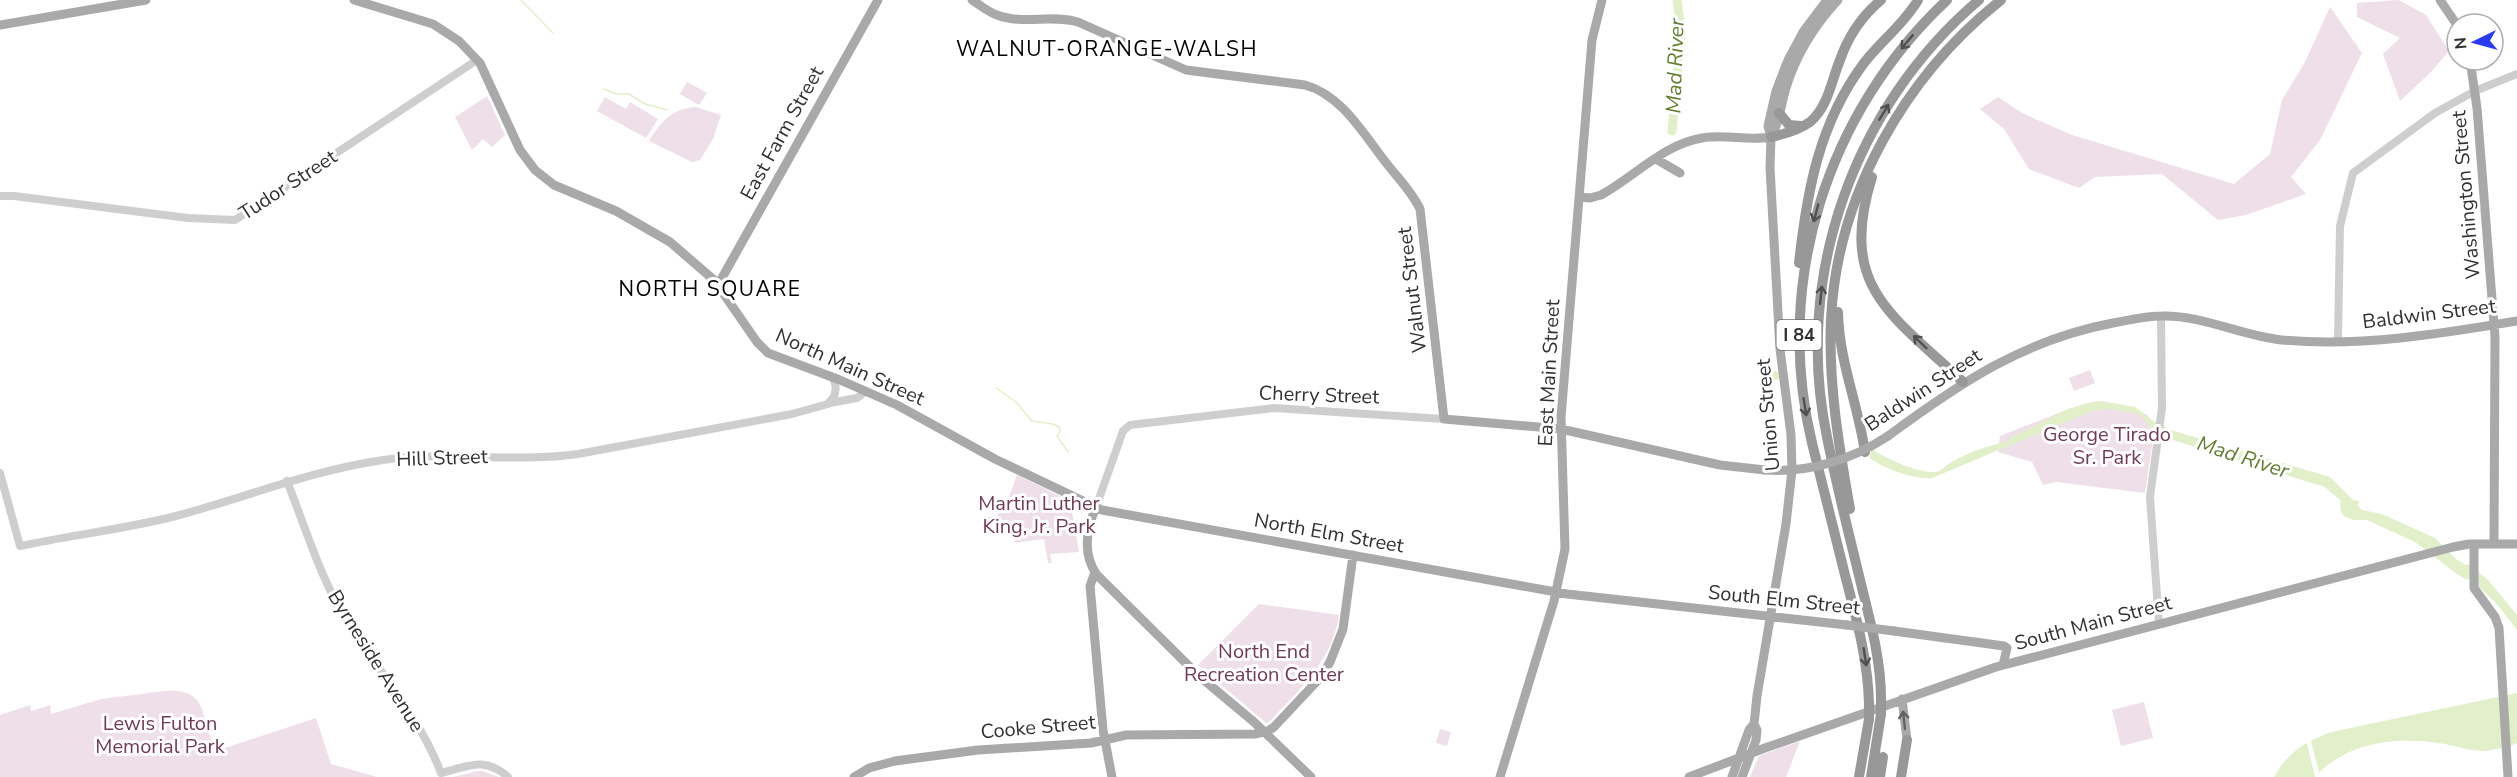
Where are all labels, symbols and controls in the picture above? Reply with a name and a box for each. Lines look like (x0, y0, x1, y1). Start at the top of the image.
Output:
north arrow (2445, 12, 2505, 72)
water label: Mad River (1659, 18, 1691, 114)
one-way arrow (1900, 34, 1913, 50)
district label: WALNUT-ORANGE-WALSH (956, 35, 1258, 63)
text: N (2450, 36, 2473, 50)
street label: East Farm Street (734, 60, 830, 205)
one-way arrow (1878, 104, 1890, 121)
street label: Washington Street (2445, 109, 2487, 280)
street label: Tudor Street (234, 143, 343, 227)
one-way arrow (1810, 204, 1822, 223)
street label: Walnut Street (1391, 224, 1433, 355)
district label: NORTH SQUARE (618, 275, 802, 303)
one-way arrow (1816, 285, 1827, 305)
street label: Baldwin Street (2361, 292, 2498, 336)
street label: East Main Street (1532, 298, 1566, 447)
road number: I 84 (1776, 320, 1822, 350)
street label: North Main Street (771, 322, 930, 412)
one-way arrow (1913, 335, 1928, 349)
street label: Baldwin Street (1859, 342, 1987, 438)
street label: Union Street (1750, 357, 1786, 472)
street label: Cherry Street (1258, 379, 1381, 411)
one-way arrow (1799, 396, 1810, 416)
park label: George Tirado Sr. Park (2043, 421, 2171, 471)
water label: Mad River (2193, 429, 2293, 485)
street label: Hill Street (396, 443, 489, 473)
park label: Martin Luther King, Jr. Park (978, 490, 1100, 540)
street label: North Elm Street (1252, 507, 1407, 560)
street label: South Elm Street (1707, 579, 1862, 622)
street label: Byrneside Avenue (321, 585, 431, 737)
street label: South Main Street (2011, 589, 2175, 657)
park label: North End Recreation Center (1184, 638, 1344, 688)
one-way arrow (1860, 647, 1871, 667)
street label: Cooke Street (979, 708, 1097, 745)
park label: Lewis Fulton Memorial Park (95, 710, 226, 760)
one-way arrow (1898, 710, 1909, 730)

